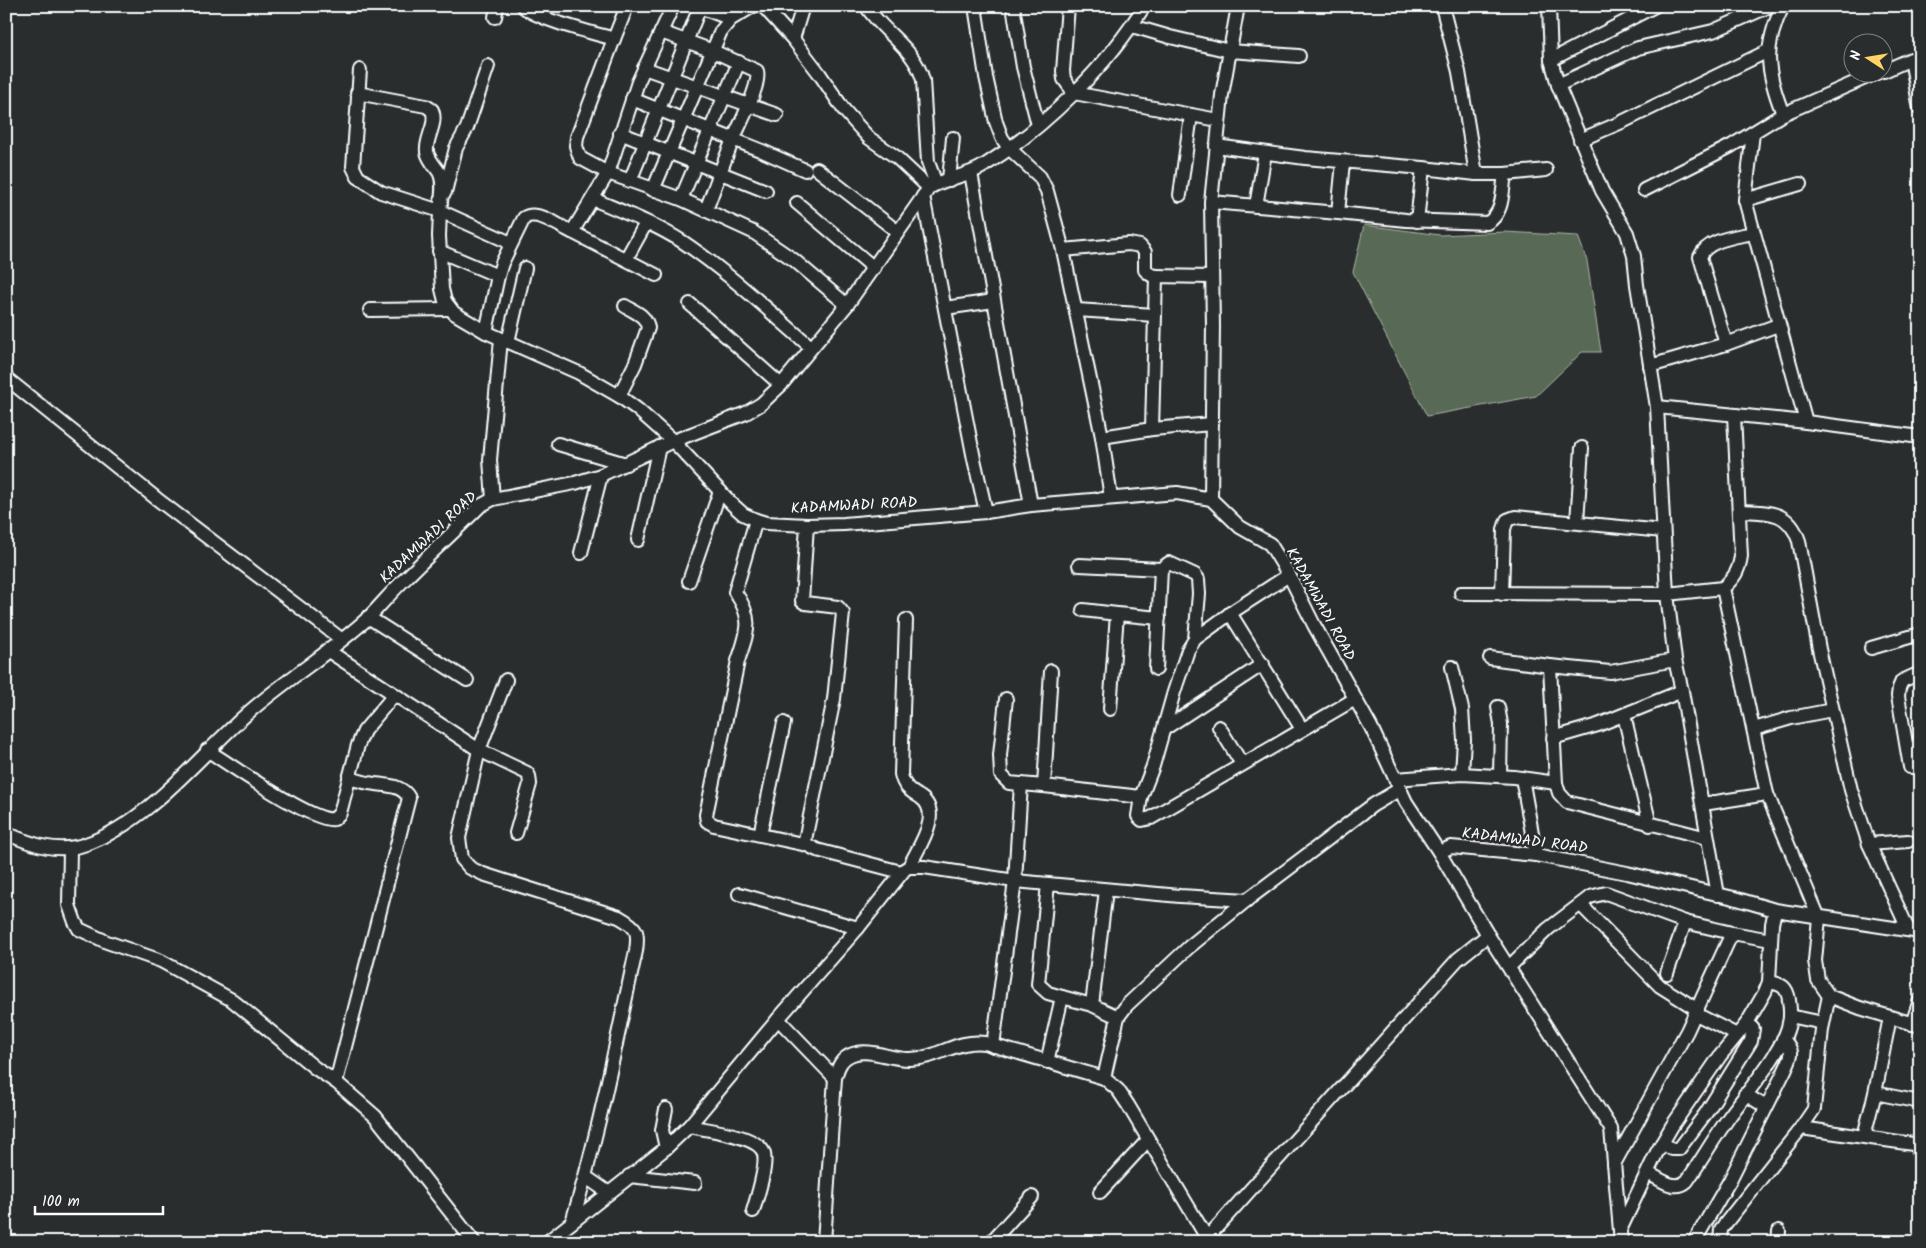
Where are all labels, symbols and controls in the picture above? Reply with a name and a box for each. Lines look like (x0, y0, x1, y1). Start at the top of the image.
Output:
north arrow (1844, 32, 1894, 82)
text: N (1845, 49, 1868, 62)
street label: KADAMWADI ROAD (374, 486, 483, 590)
street label: KADAMWADI ROAD (790, 491, 918, 521)
street label: KADAMWADI ROAD (1279, 543, 1361, 666)
street label: KADAMWADI ROAD (1461, 821, 1589, 861)
scale bar (35, 1183, 162, 1215)
text: 100 m (42, 1190, 80, 1214)

